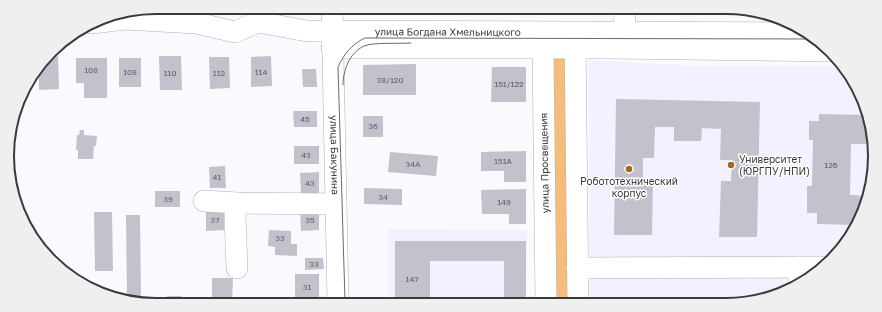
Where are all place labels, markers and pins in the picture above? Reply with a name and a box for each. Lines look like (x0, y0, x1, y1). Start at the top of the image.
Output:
place label: Университет (ЮРГПУ/НПИ) (739, 153, 810, 177)
marker: Университет (ЮРГПУ/НПИ) (726, 160, 736, 170)
marker: Робототехнический корпус (624, 164, 634, 174)
place label: Робототехнический корпус (580, 175, 678, 199)

